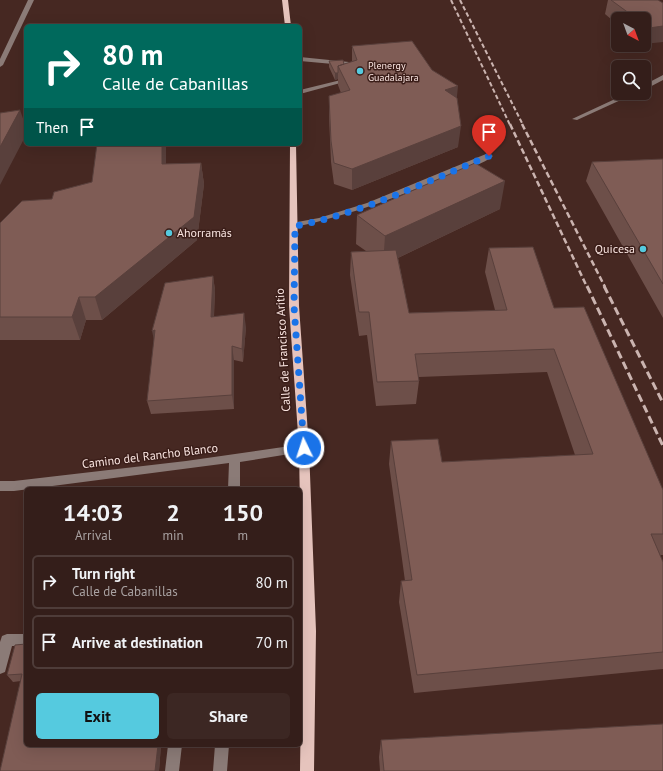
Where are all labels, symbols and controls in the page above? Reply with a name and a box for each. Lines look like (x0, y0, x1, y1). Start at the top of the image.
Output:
north arrow (611, 12, 651, 52)
map controls (611, 12, 651, 100)
text: 80 m (102, 36, 163, 73)
icon: right (36, 40, 88, 92)
place label: Plenergy Guadalajara (368, 59, 419, 84)
button: search (611, 60, 651, 100)
marker: Plenergy Guadalajara (355, 66, 365, 76)
text: Calle de Cabanillas (102, 72, 248, 95)
pin (472, 115, 506, 156)
icon: arrive (76, 116, 98, 138)
text: Then (36, 118, 68, 137)
icon: arrive (478, 121, 500, 143)
place label: Ahorramás (177, 225, 232, 240)
marker: Ahorramás (164, 228, 174, 238)
place label: Quicesa (595, 241, 635, 256)
marker: Quicesa (638, 244, 648, 254)
street label: Calle de Francisco Aritio (272, 288, 293, 412)
position arrow (283, 427, 325, 469)
street label: Camino del Rancho Blanco (81, 440, 219, 471)
text: 14:03 (63, 497, 124, 528)
text: 2 (166, 497, 180, 528)
text: 150 (222, 497, 263, 528)
text: Arrival (75, 527, 111, 544)
text: min (162, 527, 184, 544)
text: m (238, 527, 248, 544)
text: Turn right (72, 564, 135, 583)
icon: right (38, 571, 60, 593)
text: 80 m (255, 573, 288, 592)
text: Calle de Cabanillas (72, 583, 178, 600)
icon: arrive (38, 631, 60, 653)
text: Arrive at destination (72, 633, 203, 652)
text: 70 m (255, 633, 288, 652)
button: Exit (36, 693, 159, 739)
button: Share (167, 693, 290, 739)

